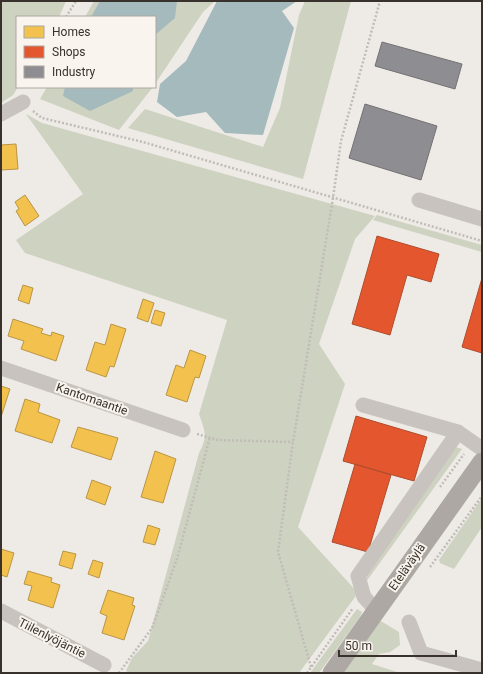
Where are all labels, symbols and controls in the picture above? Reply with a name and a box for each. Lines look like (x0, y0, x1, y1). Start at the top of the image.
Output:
legend (16, 16, 156, 88)
text: Homes (52, 25, 90, 39)
text: Shops (52, 45, 86, 59)
text: Industry (52, 65, 96, 79)
street label: Kantomaantie (54, 380, 130, 418)
street label: Eteläväylä (386, 541, 428, 593)
street label: Tiilenlyöjäntie (16, 615, 88, 661)
scale bar (339, 632, 456, 658)
text: 50 m (345, 639, 372, 653)

